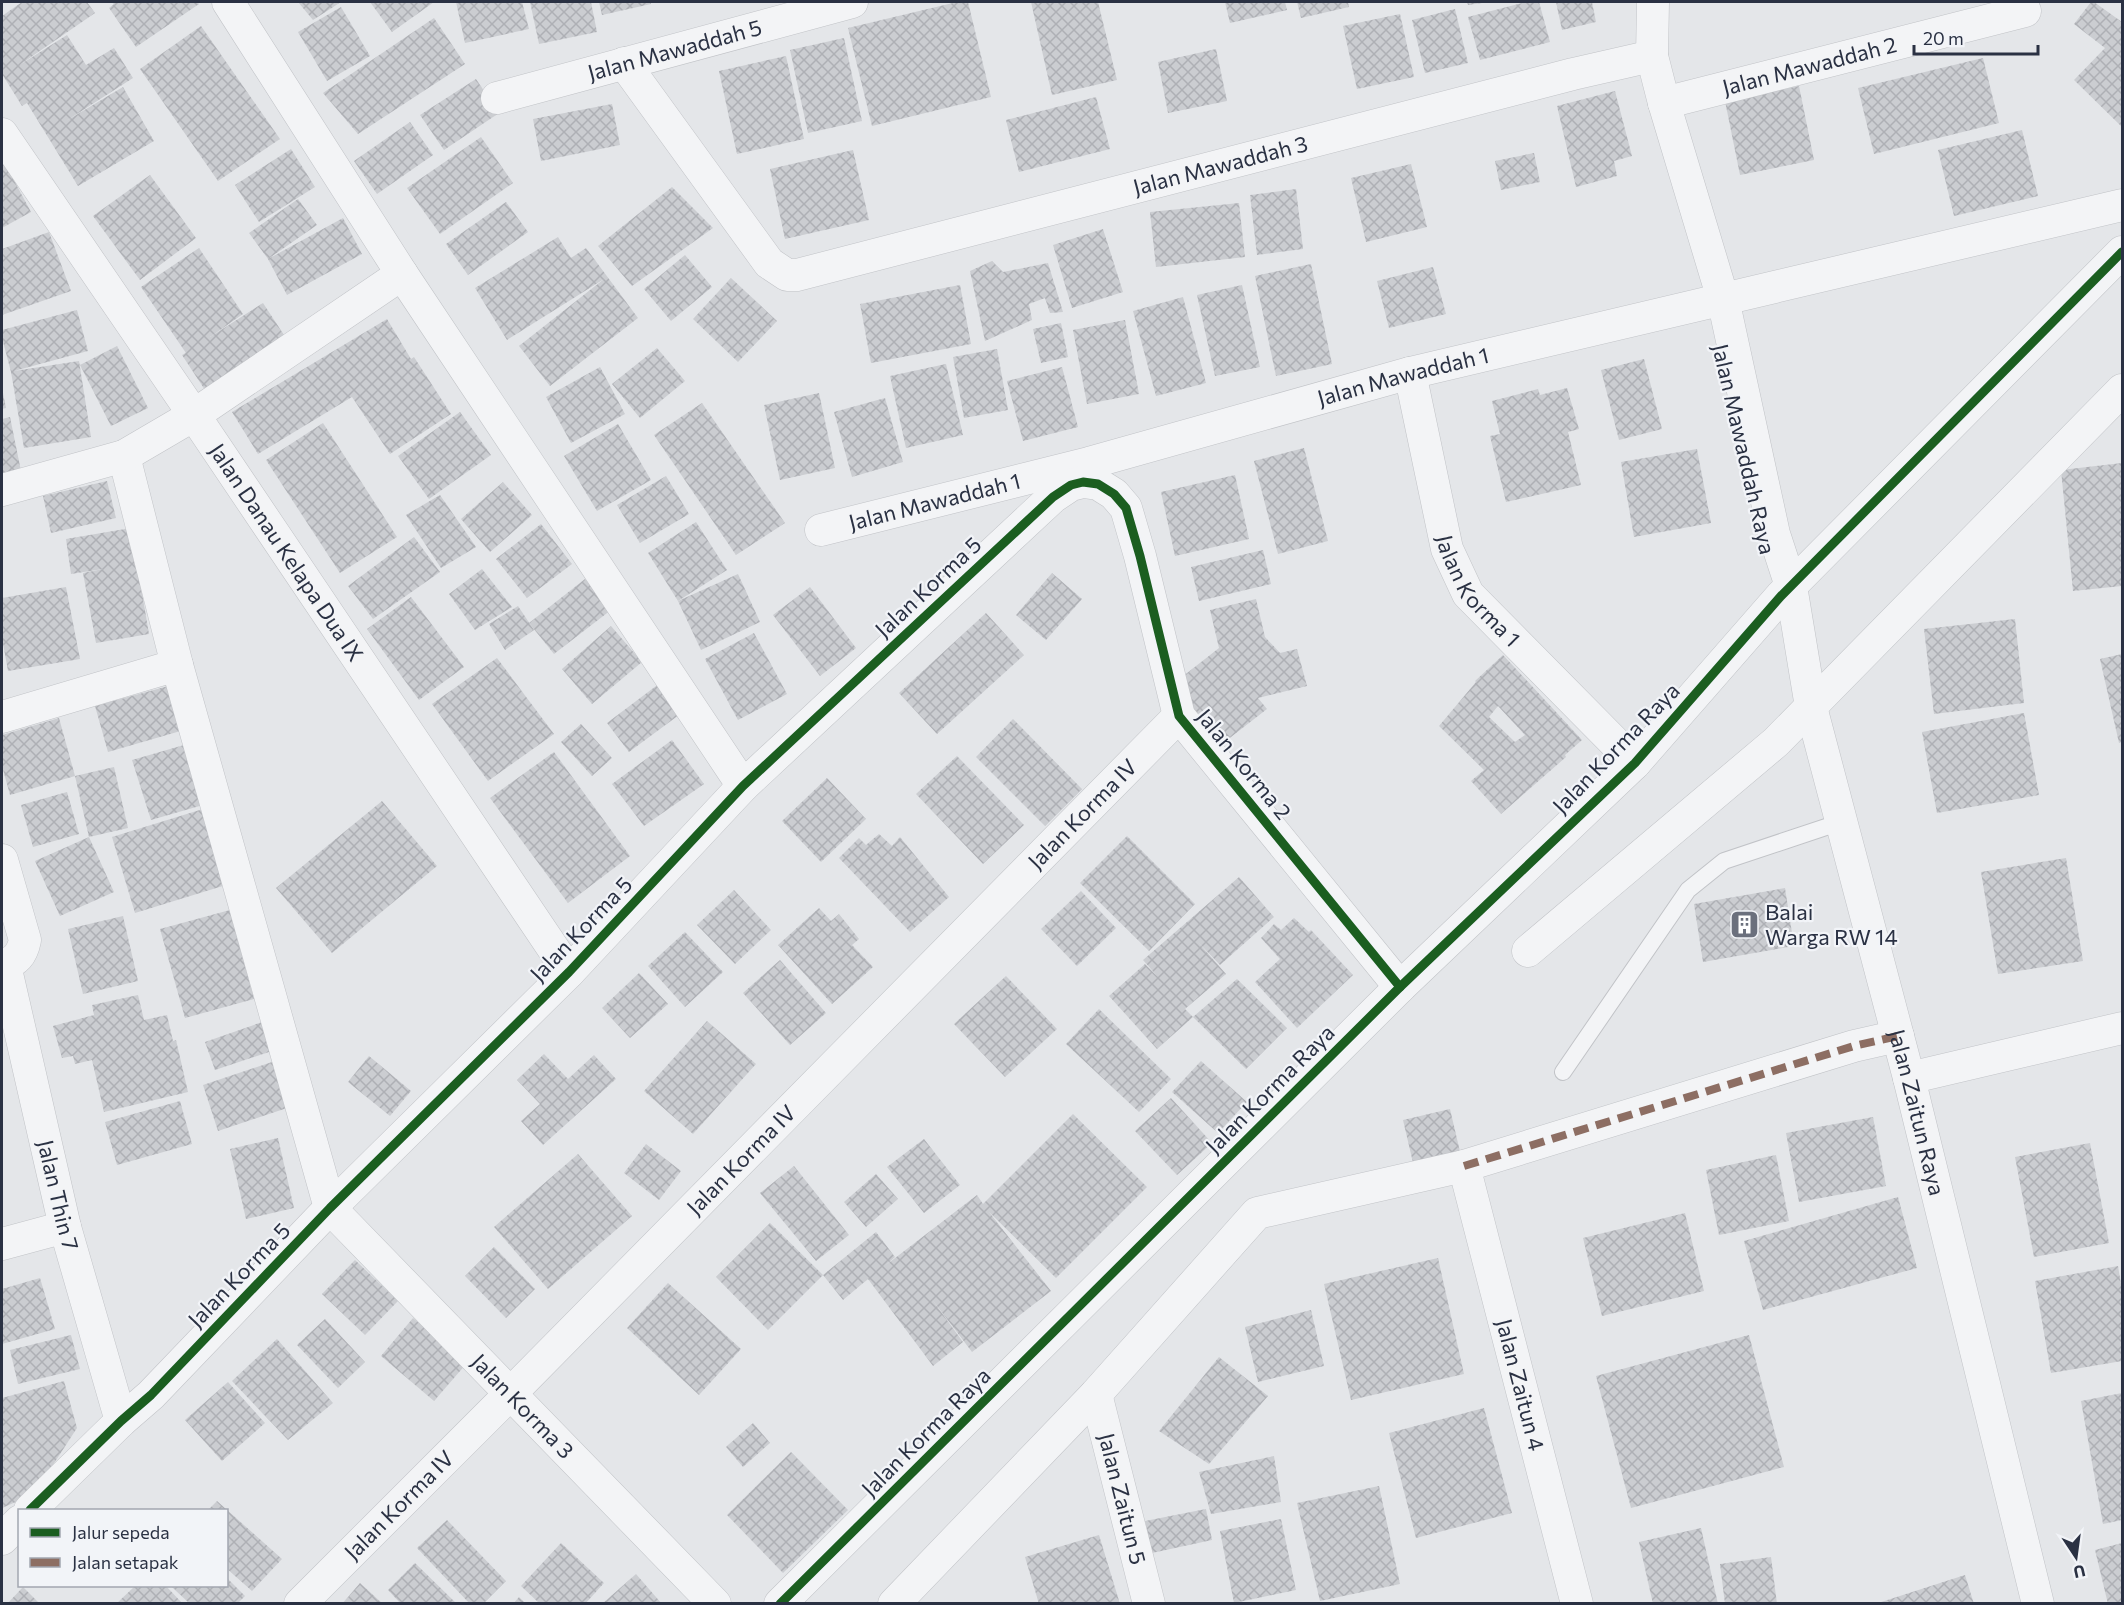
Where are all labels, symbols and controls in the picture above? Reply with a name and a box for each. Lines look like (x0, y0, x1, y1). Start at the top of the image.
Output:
street label: Jalan Mawaddah 5 (584, 13, 765, 86)
scale bar (1914, 18, 2038, 56)
text: 20 m (1923, 27, 1964, 49)
street label: Jalan Mawaddah 2 (1719, 30, 1899, 101)
street label: Jalan Mawaddah 3 (1130, 129, 1310, 200)
street label: Jalan Mawaddah 1 (1314, 341, 1491, 411)
street label: Jalan Mawaddah Raya (1707, 341, 1782, 557)
street label: Jalan Danau Kelapa Dua IX (204, 438, 370, 666)
street label: Jalan Mawaddah 1 (846, 467, 1023, 536)
street label: Jalan Korma 5 (869, 531, 986, 643)
street label: Jalan Korma 1 (1431, 533, 1526, 652)
street label: Jalan Korma Raya (1546, 677, 1685, 819)
street label: Jalan Korma 2 (1191, 703, 1297, 825)
street label: Jalan Korma IV (1022, 753, 1142, 874)
street label: Jalan Korma 5 (524, 871, 637, 987)
place label: Balai Warga RW 14 (1765, 898, 1898, 950)
building icon: Balai Warga RW 14 (1728, 909, 1760, 941)
street label: Jalan Korma Raya (1200, 1019, 1340, 1159)
street label: Jalan Zaitun Raya (1884, 1026, 1951, 1198)
street label: Jalan Korma IV (681, 1099, 801, 1220)
street label: Jalan Thin 7 (32, 1137, 85, 1253)
street label: Jalan Korma 5 (182, 1217, 295, 1333)
street label: Jalan Zaitun 4 (1491, 1316, 1551, 1454)
street label: Jalan Korma 3 (466, 1348, 580, 1464)
street label: Jalan Korma Raya (856, 1362, 996, 1502)
street label: Jalan Zaitun 5 (1093, 1430, 1152, 1567)
street label: Jalan Korma IV (338, 1444, 459, 1565)
legend (18, 1509, 228, 1587)
text: Jalur sepeda (72, 1521, 170, 1543)
north arrow (2046, 1527, 2106, 1587)
text: Jalan setapak (72, 1551, 179, 1573)
text: U (2072, 1562, 2087, 1583)

